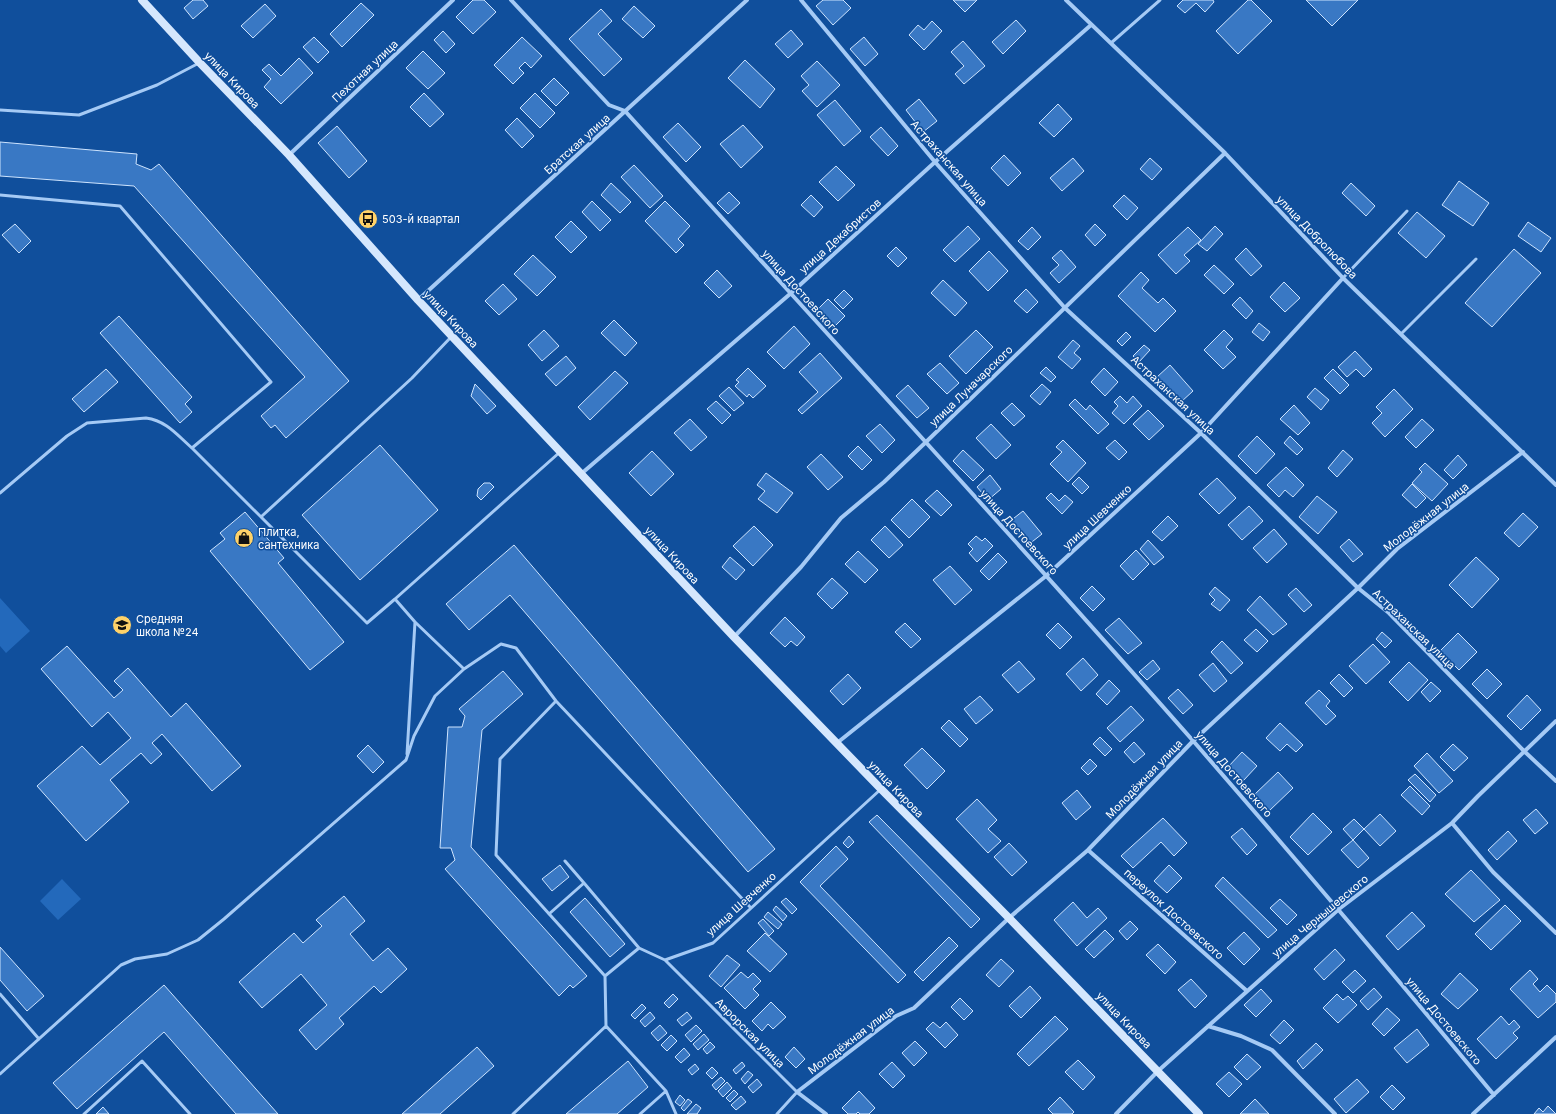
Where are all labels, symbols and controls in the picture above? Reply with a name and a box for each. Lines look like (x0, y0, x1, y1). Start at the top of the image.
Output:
street label: Пехотная улица (329, 37, 401, 105)
street label: улица Кирова (201, 49, 263, 111)
street label: Братская улица (541, 111, 613, 177)
street label: Астраханская улица (908, 117, 990, 209)
street label: улица Добролюбова (1273, 192, 1361, 282)
street label: улица Декабристов (796, 195, 884, 277)
bus stop icon: 503-й квартал (357, 208, 379, 230)
place label: 503-й квартал (382, 212, 460, 226)
street label: улица Достоевского (759, 246, 843, 338)
street label: улица Кирова (421, 287, 481, 351)
street label: улица Луначарского (926, 342, 1016, 429)
street label: Астраханская улица (1128, 352, 1218, 438)
street label: Молодёжная улица (1380, 479, 1472, 555)
street label: улица Шевченко (1060, 481, 1135, 553)
street label: улица Достоевского (977, 486, 1061, 578)
street label: улица Кирова (642, 523, 702, 587)
place label: Плитка, сантехника (258, 525, 319, 552)
shop icon: Плитка, сантехника (233, 527, 255, 549)
street label: Астраханская улица (1370, 586, 1458, 672)
place label: Средняя школа №24 (136, 612, 199, 639)
school or university icon: Средняя школа №24 (111, 614, 133, 636)
street label: улица Достоевского (1193, 728, 1276, 820)
street label: Молодёжная улица (1103, 737, 1185, 821)
street label: улица Кирова (865, 758, 927, 820)
street label: переулок Достоевского (1121, 866, 1227, 963)
street label: улица Шевченко (703, 869, 779, 939)
street label: улица Чернышевского (1269, 871, 1371, 960)
street label: улица Достоевского (1403, 974, 1485, 1068)
street label: улица Кирова (1093, 989, 1155, 1051)
street label: Аврорская улица (712, 995, 788, 1071)
street label: Молодёжная улица (805, 1003, 897, 1077)

